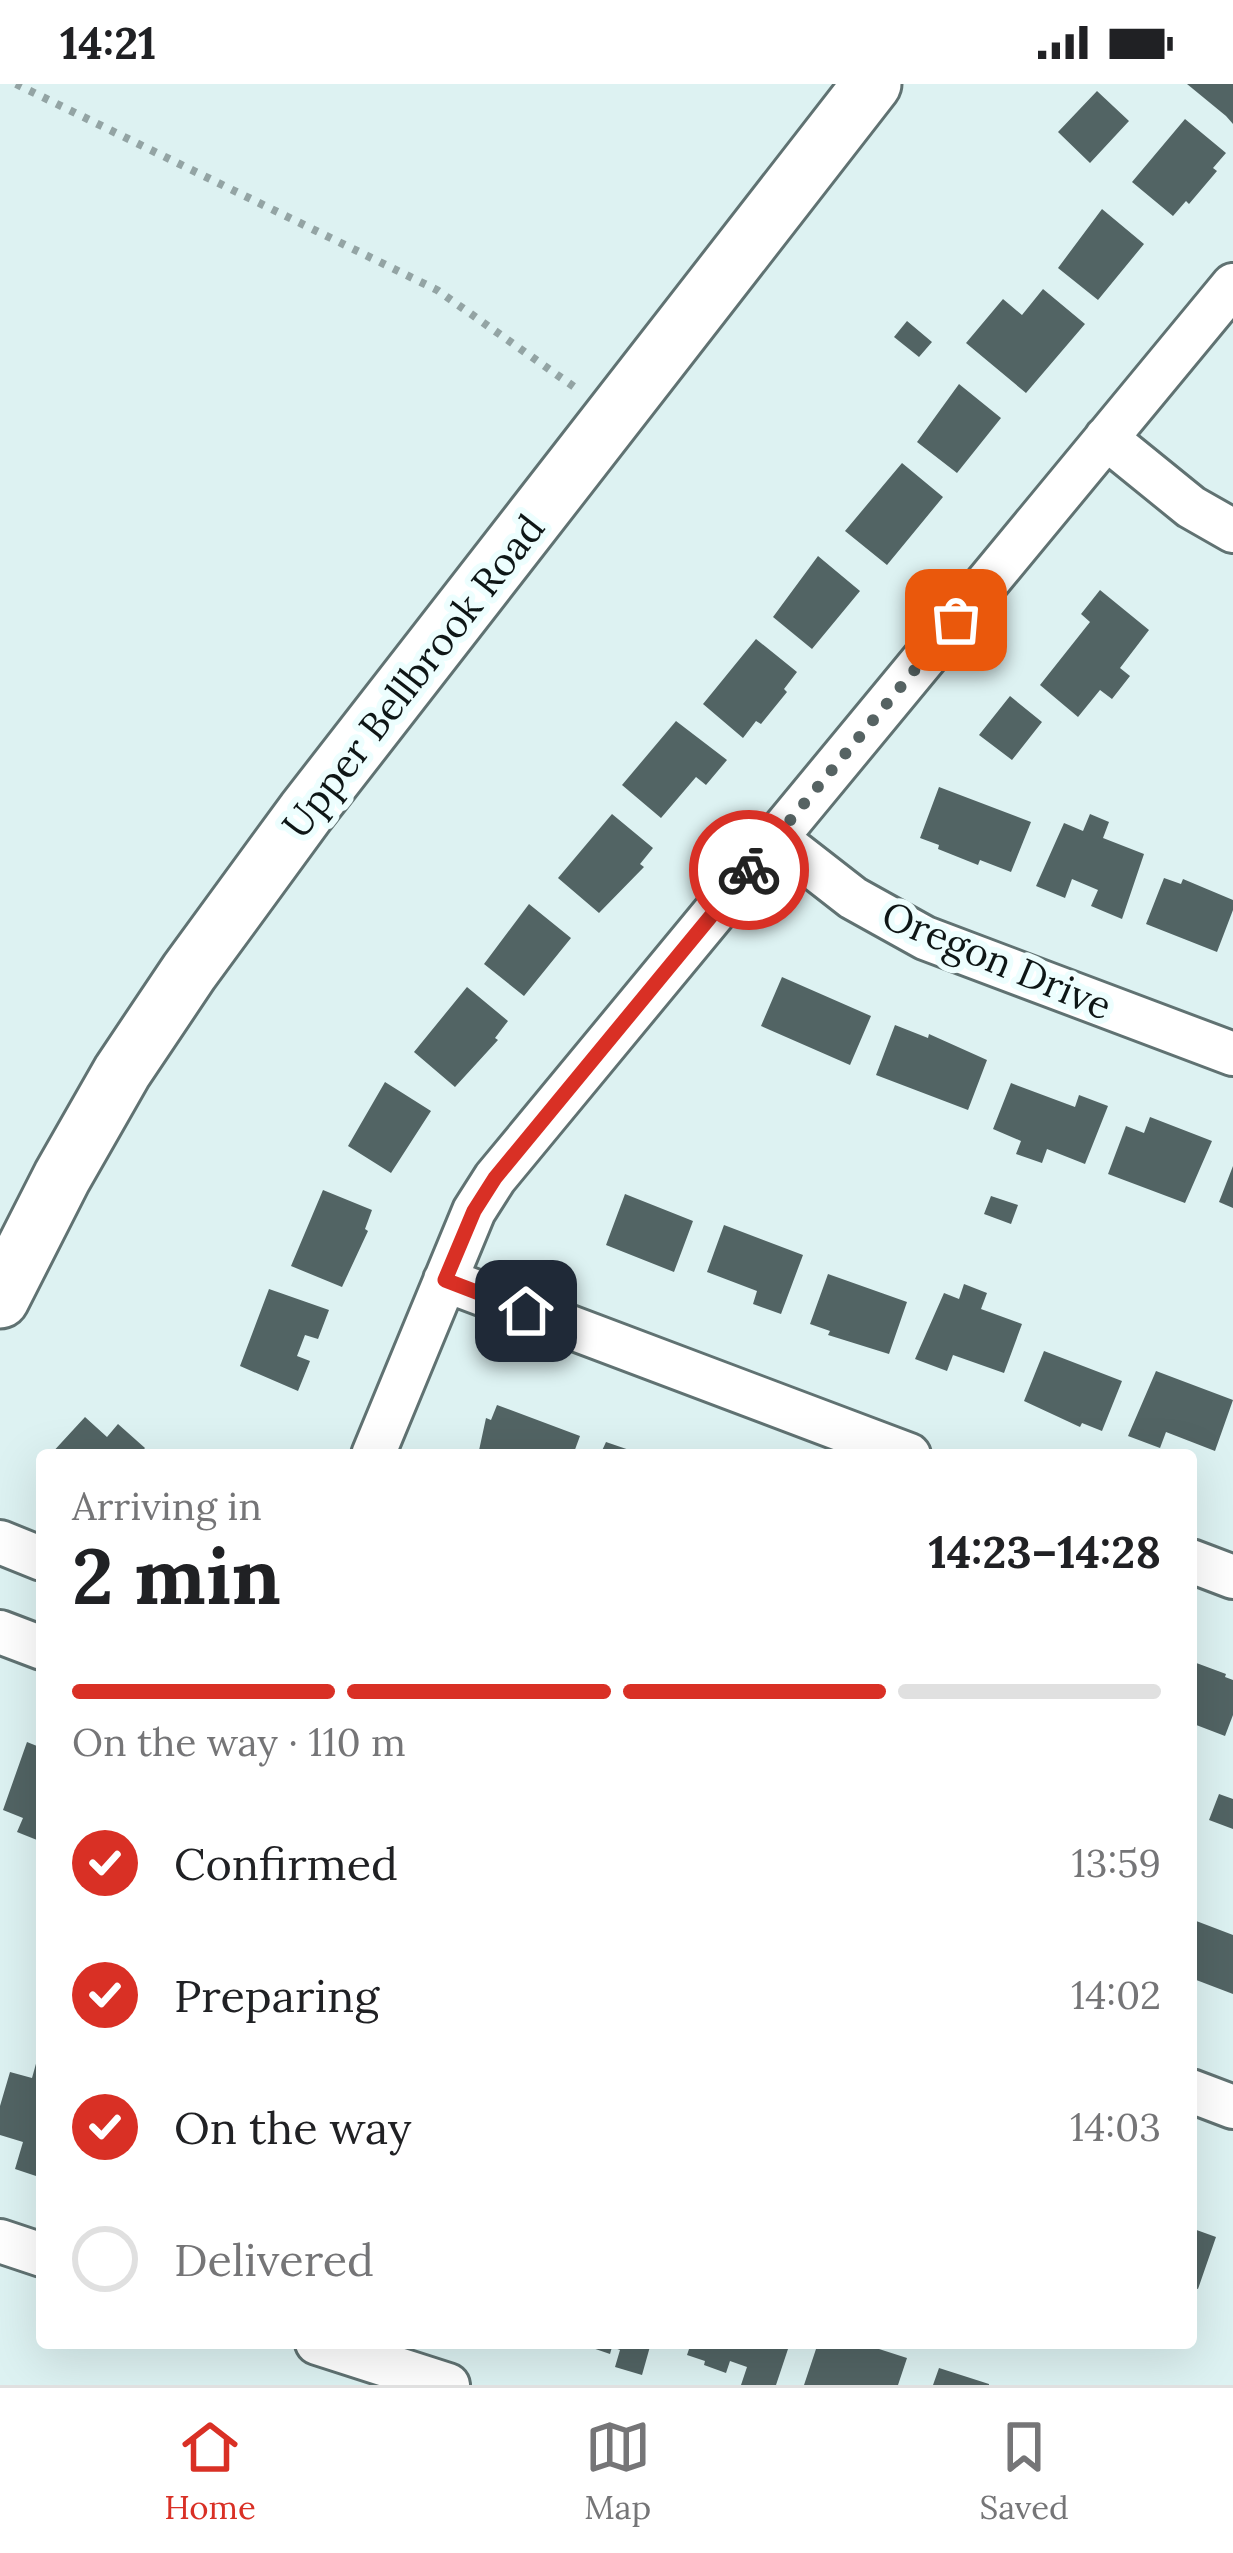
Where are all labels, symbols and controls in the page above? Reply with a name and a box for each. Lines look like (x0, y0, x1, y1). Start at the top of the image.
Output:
text: 14:21 (60, 14, 156, 71)
street label: Upper Bellbrook Road (271, 504, 555, 848)
pin (905, 569, 1007, 671)
icon: bag (923, 587, 989, 653)
courier (689, 810, 809, 930)
icon: bike (716, 837, 782, 903)
street label: Oregon Drive (875, 889, 1119, 1031)
pin (475, 1260, 577, 1362)
icon: home (493, 1278, 559, 1344)
text: Arriving in (72, 1481, 262, 1531)
text: 14:23–14:28 (928, 1523, 1161, 1580)
text: 2 min (72, 1526, 281, 1625)
text: On the way · 110 m (72, 1717, 406, 1767)
icon: check (72, 1830, 138, 1896)
text: Confirmed (174, 1835, 398, 1892)
text: 13:59 (1072, 1838, 1161, 1888)
icon: check (72, 1962, 138, 2028)
text: Preparing (174, 1967, 379, 2024)
text: 14:02 (1071, 1970, 1161, 2020)
icon: check (72, 2094, 138, 2160)
text: On the way (174, 2099, 412, 2156)
text: 14:03 (1070, 2102, 1161, 2152)
text: Delivered (174, 2231, 374, 2288)
tab: Home (164, 2414, 256, 2528)
tab: Map (584, 2414, 651, 2528)
tab: Saved (980, 2414, 1069, 2528)

